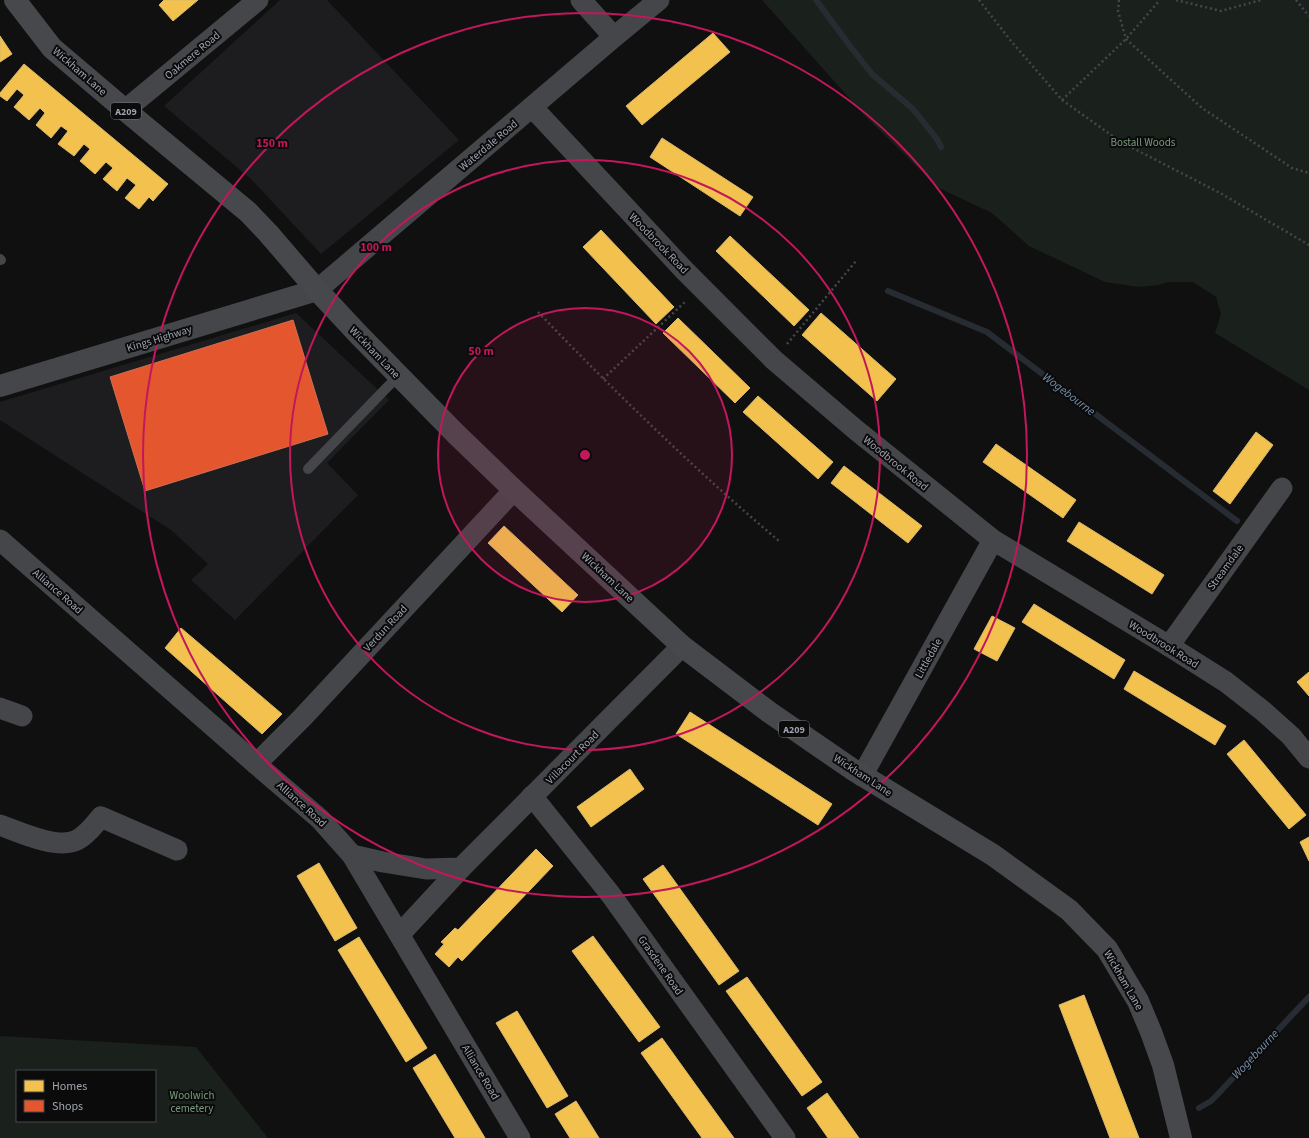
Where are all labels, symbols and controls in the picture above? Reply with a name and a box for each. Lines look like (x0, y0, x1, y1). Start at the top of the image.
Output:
street label: Oakmere Road (162, 28, 223, 83)
street label: Wickham Lane (49, 44, 110, 99)
road number: A209 (111, 103, 141, 119)
street label: Waterdale Road (456, 116, 521, 174)
text: 150 m (256, 135, 288, 152)
park label: Bostall Woods (1111, 135, 1176, 150)
street label: Woodbrook Road (626, 209, 692, 277)
text: 100 m (360, 239, 392, 256)
street label: Kings Highway (125, 321, 194, 355)
street label: Wickham Lane (346, 323, 404, 382)
text: 50 m (468, 343, 494, 360)
water label: Wogebourne (1039, 369, 1099, 420)
street label: Woodbrook Road (860, 432, 931, 494)
centre of rings (578, 448, 592, 462)
street label: Streamdale (1204, 541, 1247, 593)
street label: Wickham Lane (578, 549, 638, 606)
street label: Alliance Road (29, 565, 86, 617)
street label: Verdun Road (360, 602, 411, 655)
street label: Woodbrook Road (1126, 617, 1201, 672)
street label: Littledale (911, 635, 946, 681)
road number: A209 (779, 721, 809, 737)
street label: Villacourt Road (542, 727, 602, 787)
street label: Wickham Lane (831, 751, 895, 800)
street label: Alliance Road (274, 778, 330, 831)
street label: Grasdene Road (635, 933, 687, 998)
street label: Wickham Lane (1100, 947, 1147, 1013)
water label: Wogebourne (1228, 1026, 1283, 1083)
street label: Alliance Road (458, 1042, 503, 1103)
legend (16, 1070, 156, 1122)
text: Homes (52, 1078, 87, 1095)
park label: Woolwich cemetery (170, 1088, 215, 1116)
text: Shops (52, 1098, 83, 1115)

